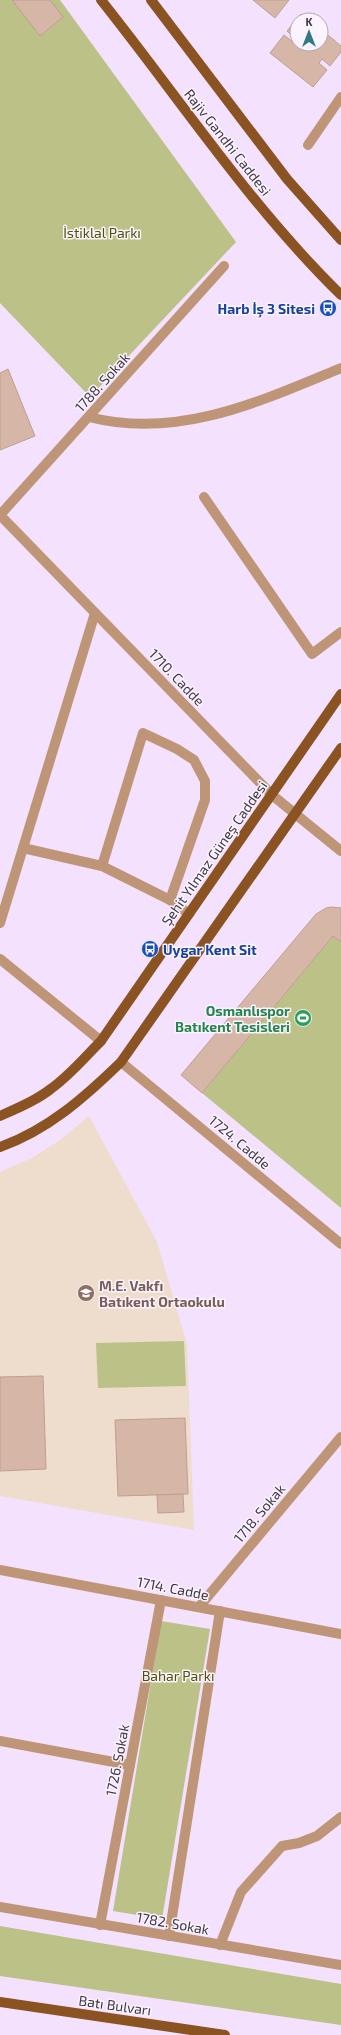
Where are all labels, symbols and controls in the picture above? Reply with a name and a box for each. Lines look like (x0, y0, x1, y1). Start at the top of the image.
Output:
north arrow (289, 12, 329, 52)
text: K (306, 15, 313, 28)
street label: Rajiv Gandhi Caddesi (181, 85, 275, 199)
park label: İstiklal Parkı (63, 224, 141, 241)
bus stop icon: Harb İş 3 Sitesi (318, 298, 338, 318)
place label: Harb İş 3 Sitesi (218, 300, 315, 318)
street label: 1788. Sokak (71, 349, 133, 415)
street label: 1710. Cadde (146, 645, 208, 709)
street label: Şehit Yılmaz Güneş Caddesi (158, 777, 271, 929)
bus stop icon: Uygar Kent Sit (140, 939, 160, 959)
place label: Uygar Kent Sit (163, 941, 257, 958)
place label: Osmanlıspor Batıkent Tesisleri (175, 1002, 290, 1035)
sports icon: Osmanlıspor Batıkent Tesisleri (293, 1008, 313, 1028)
street label: 1724. Cadde (206, 1111, 274, 1173)
place label: M.E. Vakfı Batıkent Ortaokulu (99, 1277, 225, 1310)
school or university icon: M.E. Vakfı Batıkent Ortaokulu (76, 1283, 96, 1303)
street label: 1718. Sokak (230, 1480, 288, 1546)
street label: 1714. Cadde (136, 1573, 210, 1603)
park label: Bahar Parkı (142, 1667, 214, 1684)
street label: 1726. Sokak (102, 1723, 132, 1797)
street label: 1782. Sokak (135, 1908, 211, 1938)
street label: Batı Bulvarı (78, 1992, 152, 2018)

